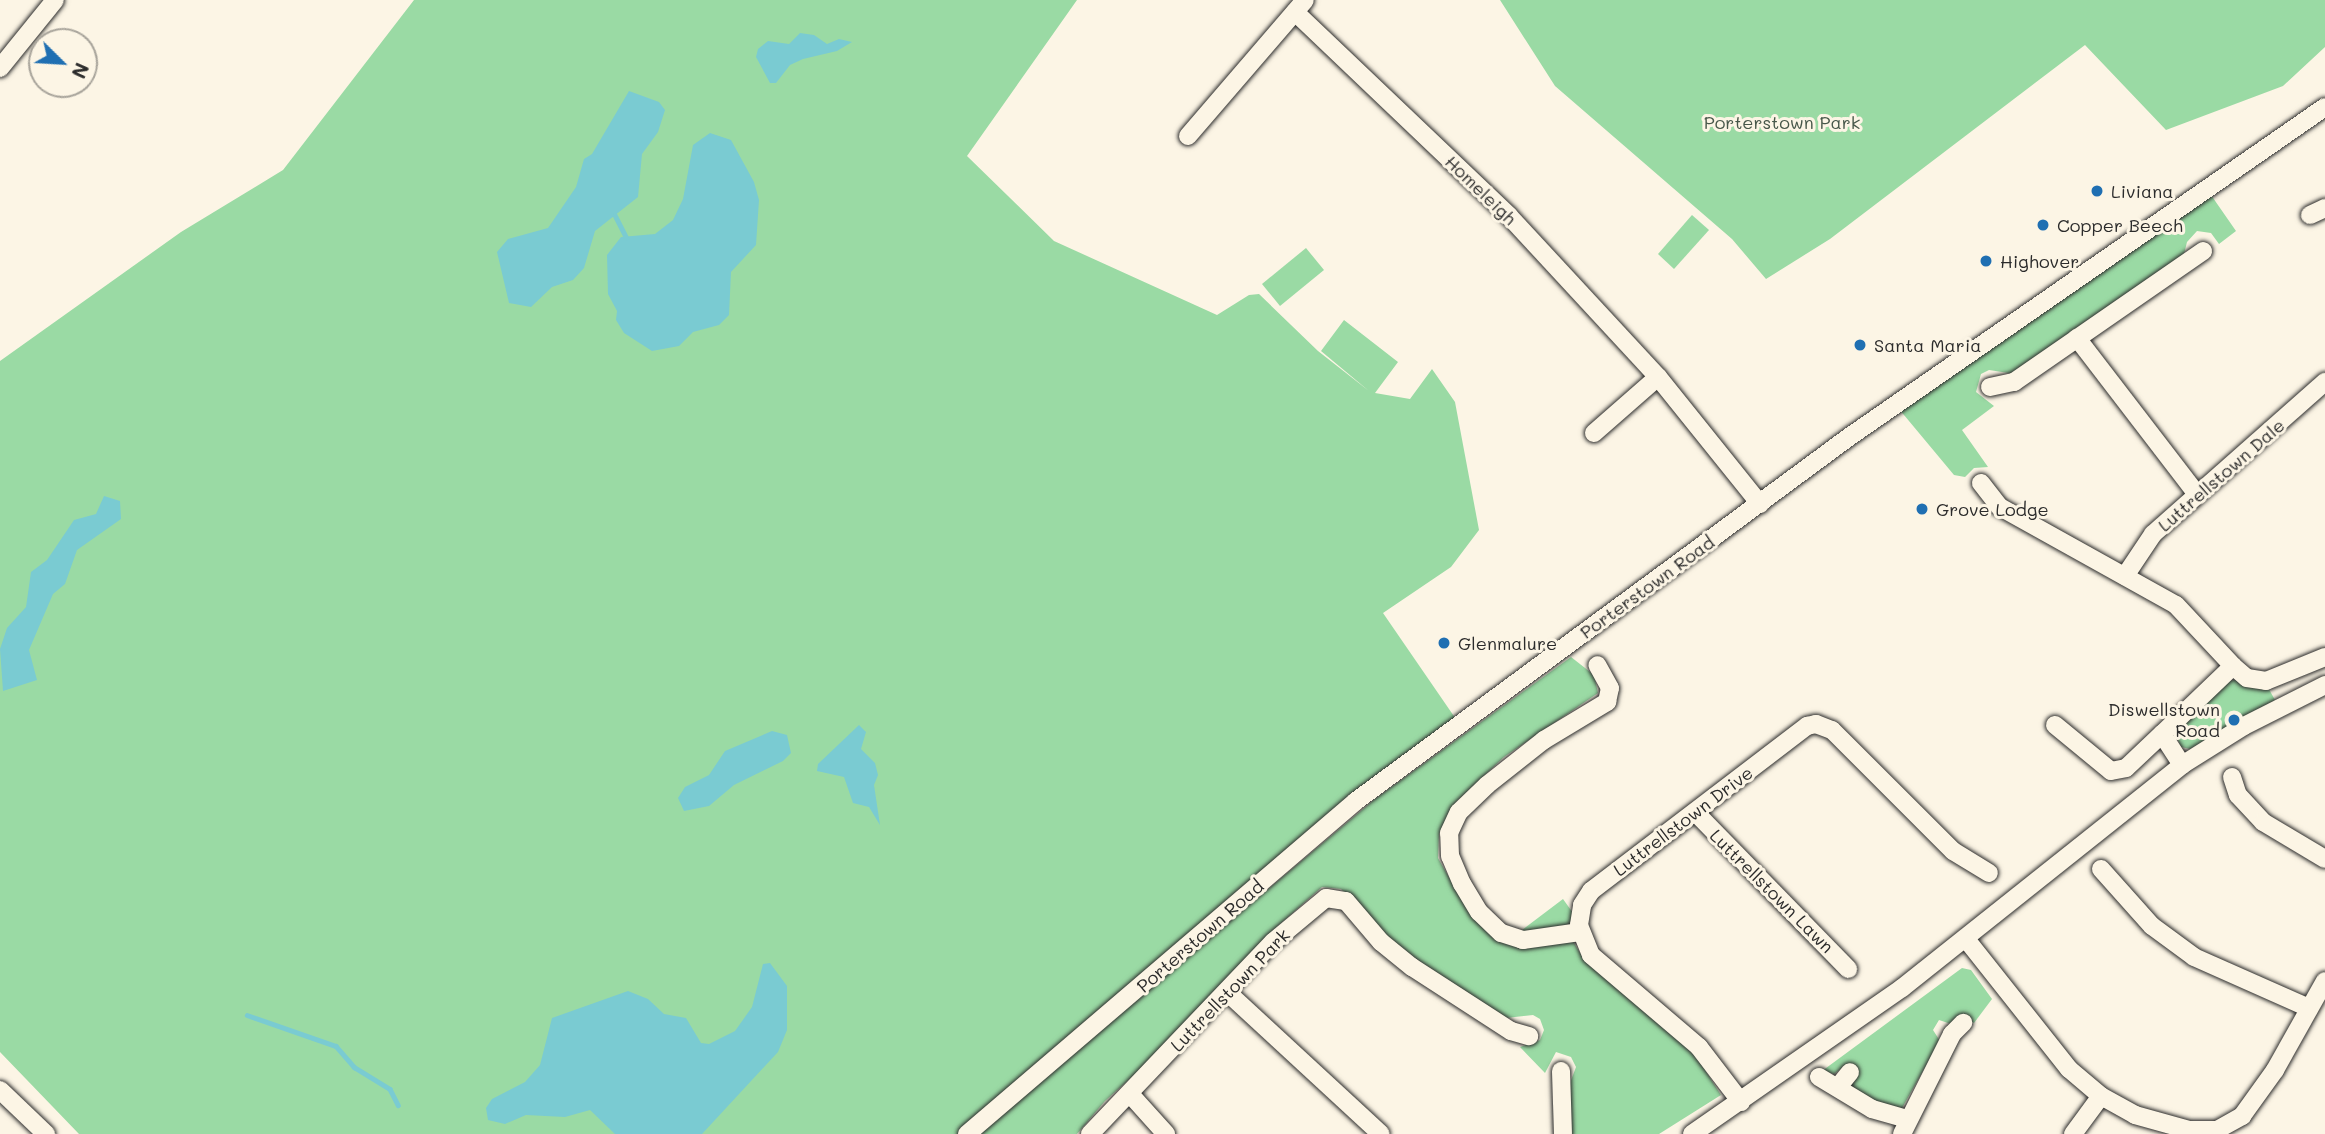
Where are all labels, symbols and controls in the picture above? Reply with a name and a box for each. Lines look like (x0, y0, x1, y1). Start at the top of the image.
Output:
north arrow (28, 28, 98, 98)
text: N (66, 59, 95, 83)
park label: Porterstown Park (1704, 111, 1860, 133)
street label: Homeleigh (1441, 151, 1521, 229)
place label: Liviana (2111, 180, 2173, 202)
marker: Liviana (2089, 183, 2105, 199)
place label: Copper Beech (2057, 214, 2183, 236)
marker: Copper Beech (2035, 217, 2051, 233)
place label: Highover (2000, 250, 2079, 272)
marker: Highover (1978, 253, 1994, 269)
place label: Santa Maria (1874, 334, 1982, 356)
marker: Santa Maria (1852, 337, 1868, 353)
street label: Luttrellstown Dale (2153, 414, 2289, 536)
place label: Grove Lodge (1936, 498, 2049, 520)
marker: Grove Lodge (1914, 501, 1930, 517)
street label: Porterstown Road (1576, 531, 1718, 643)
place label: Glenmalure (1458, 632, 1557, 654)
marker: Glenmalure (1436, 635, 1452, 651)
place label: Diswellstown Road (2108, 699, 2220, 742)
marker: Diswellstown Road (2226, 712, 2242, 728)
street label: Luttrellstown Drive (1609, 762, 1757, 880)
street label: Luttrellstown Lawn (1706, 825, 1838, 957)
street label: Porterstown Road (1132, 875, 1268, 997)
street label: Luttrellstown Park (1166, 924, 1294, 1056)

